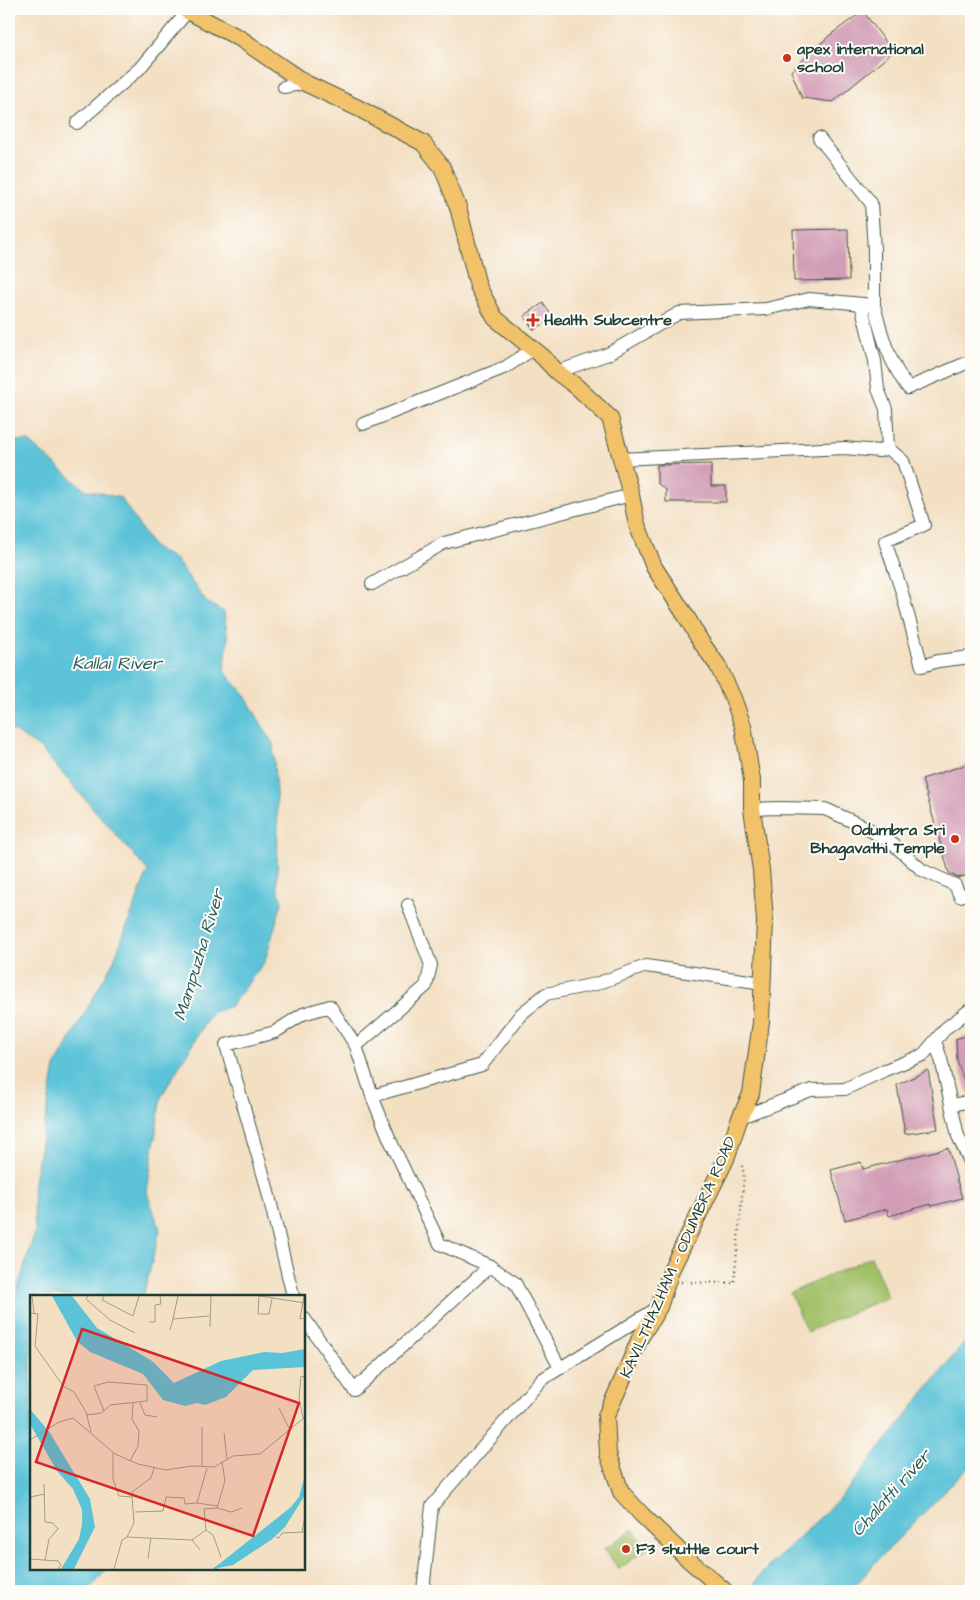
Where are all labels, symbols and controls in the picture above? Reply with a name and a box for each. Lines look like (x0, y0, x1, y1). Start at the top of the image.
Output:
place label: apex international school (796, 38, 924, 78)
marker: apex international school (781, 52, 793, 64)
place label: Health Subcentre (544, 309, 672, 331)
marker: Health Subcentre (526, 313, 540, 327)
water label: Kallai River (72, 651, 164, 676)
place label: Odumbra Sri Bhagavathi Temple (810, 819, 946, 861)
marker: Odumbra Sri Bhagavathi Temple (949, 833, 961, 845)
water label: Mampuzha River (167, 884, 231, 1024)
street label: KAVILTHAZHAM - ODUMBRA ROAD (615, 1133, 741, 1381)
inset map (30, 1295, 305, 1570)
water label: Chalatti river (845, 1443, 938, 1542)
place label: F3 shuttle court (636, 1538, 759, 1560)
marker: F3 shuttle court (620, 1543, 632, 1555)

